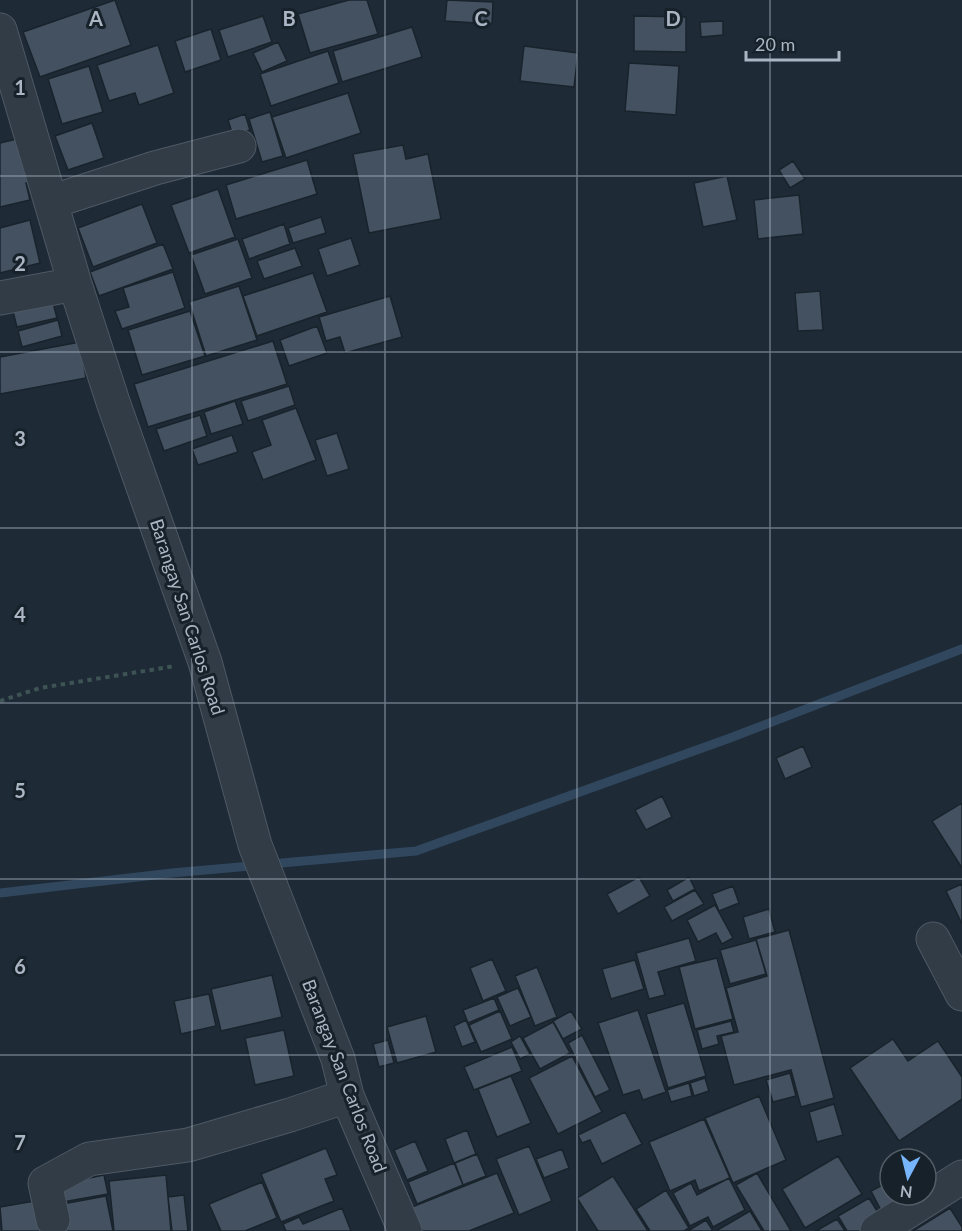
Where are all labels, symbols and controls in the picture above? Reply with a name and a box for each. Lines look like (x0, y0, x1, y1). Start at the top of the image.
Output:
text: A (88, 6, 103, 30)
text: B (282, 6, 296, 30)
text: C (474, 6, 488, 30)
text: D (665, 6, 681, 30)
scale bar (746, 24, 839, 62)
text: 20 m (755, 33, 795, 55)
text: 1 (14, 75, 26, 99)
text: 2 (14, 251, 26, 275)
text: 3 (14, 426, 26, 450)
street label: Barangay San Carlos Road (146, 516, 230, 718)
text: 4 (14, 602, 26, 626)
text: 5 (14, 778, 26, 802)
text: 6 (14, 954, 26, 978)
street label: Barangay San Carlos Road (298, 976, 392, 1175)
text: 7 (14, 1130, 26, 1154)
north arrow (878, 1147, 938, 1207)
text: N (899, 1182, 913, 1203)

